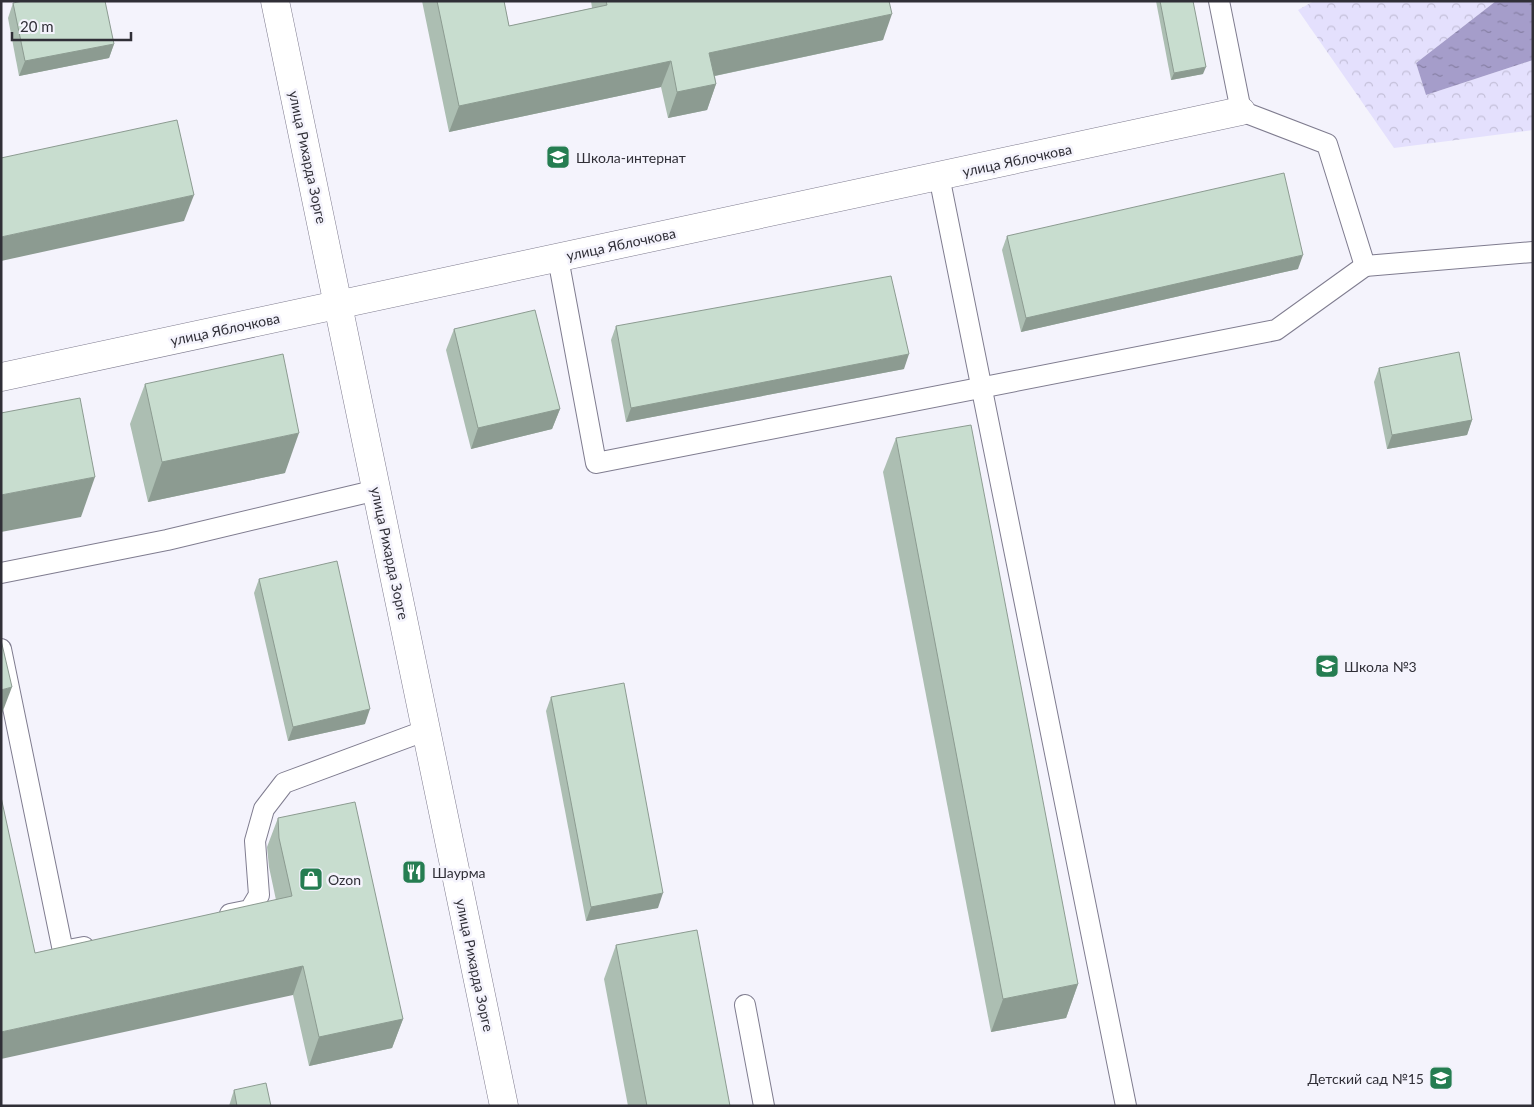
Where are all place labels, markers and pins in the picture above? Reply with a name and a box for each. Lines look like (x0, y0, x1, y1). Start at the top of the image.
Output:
school or university icon: Школа-интернат (545, 144, 571, 170)
place label: Школа-интернат (576, 149, 686, 166)
school or university icon: Школа №3 (1314, 653, 1340, 679)
place label: Школа №3 (1344, 658, 1417, 675)
restaurant icon: Шаурма (401, 859, 427, 885)
place label: Шаурма (432, 864, 486, 881)
shop icon: Ozon (298, 866, 324, 892)
place label: Ozon (328, 871, 361, 888)
school or university icon: Детский сад №15 (1428, 1065, 1454, 1091)
place label: Детский сад №15 (1307, 1070, 1424, 1087)

